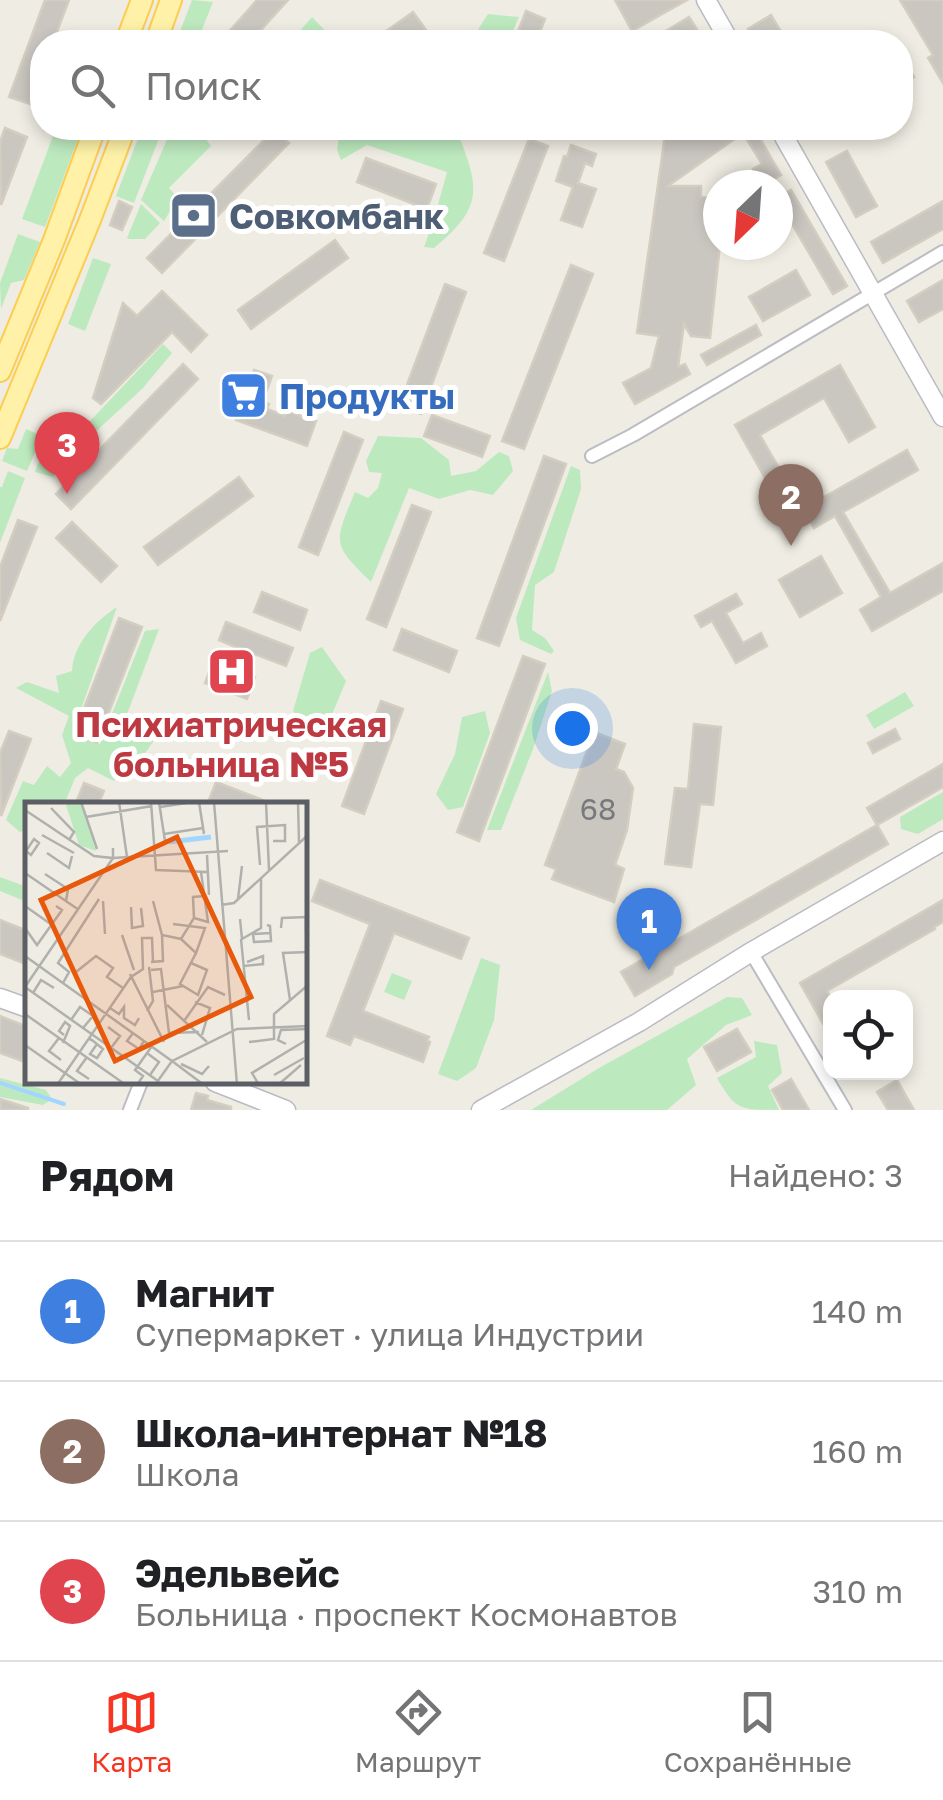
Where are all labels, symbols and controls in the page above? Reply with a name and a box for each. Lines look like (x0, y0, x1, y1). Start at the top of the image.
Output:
search box (30, 30, 913, 140)
icon: search (65, 58, 120, 113)
text: Поиск (145, 63, 262, 108)
north arrow (703, 170, 793, 260)
bank icon: Совкомбанк (168, 190, 220, 242)
place label: Совкомбанк (229, 195, 444, 237)
supermarket icon: Продукты (218, 370, 270, 422)
place label: Продукты (279, 375, 455, 417)
pin: 3 (34, 412, 100, 494)
pin: 2 (758, 464, 824, 546)
hospital icon: Психиатрическая больница №5 (205, 646, 257, 698)
place label: Психиатрическая больница №5 (75, 703, 387, 785)
your location (547, 703, 598, 754)
house number: 68 (580, 791, 616, 827)
inset map (25, 802, 308, 1085)
pin: 1 (616, 888, 682, 970)
map controls (823, 990, 913, 1080)
button: locate (823, 990, 913, 1080)
text: Рядом (40, 1150, 174, 1200)
text: Найдено: 3 (728, 1156, 903, 1194)
text: Магнит (135, 1270, 274, 1315)
text: 1 (64, 1292, 81, 1330)
text: 140 m (812, 1292, 903, 1330)
text: Супермаркет · улица Индустрии (135, 1315, 644, 1353)
text: Школа-интернат №18 (135, 1410, 548, 1455)
text: 2 (63, 1432, 82, 1470)
text: 160 m (812, 1432, 903, 1470)
text: Школа (135, 1455, 239, 1493)
text: Эдельвейс (135, 1550, 340, 1595)
text: 3 (63, 1572, 82, 1610)
text: 310 m (813, 1572, 903, 1610)
text: Больница · проспект Космонавтов (135, 1595, 678, 1633)
tab: Карта (91, 1685, 172, 1778)
tab: Маршрут (355, 1685, 481, 1778)
tab: Сохранённые (664, 1685, 852, 1778)

